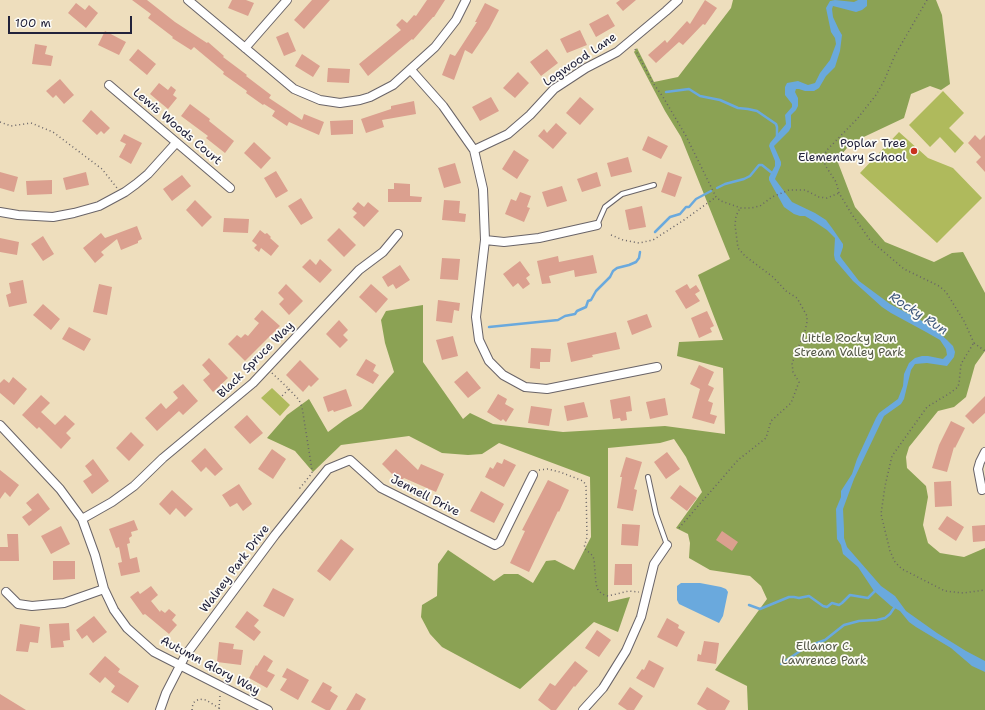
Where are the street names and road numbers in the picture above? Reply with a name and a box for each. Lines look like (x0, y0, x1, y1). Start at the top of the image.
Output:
street label: Logwood Lane (541, 30, 619, 90)
street label: Lewis Woods Court (130, 86, 224, 168)
street label: Black Spruce Way (215, 319, 297, 401)
street label: Jennell Drive (388, 472, 462, 520)
street label: Walney Park Drive (197, 522, 273, 616)
street label: Autumn Glory Way (158, 634, 262, 698)

